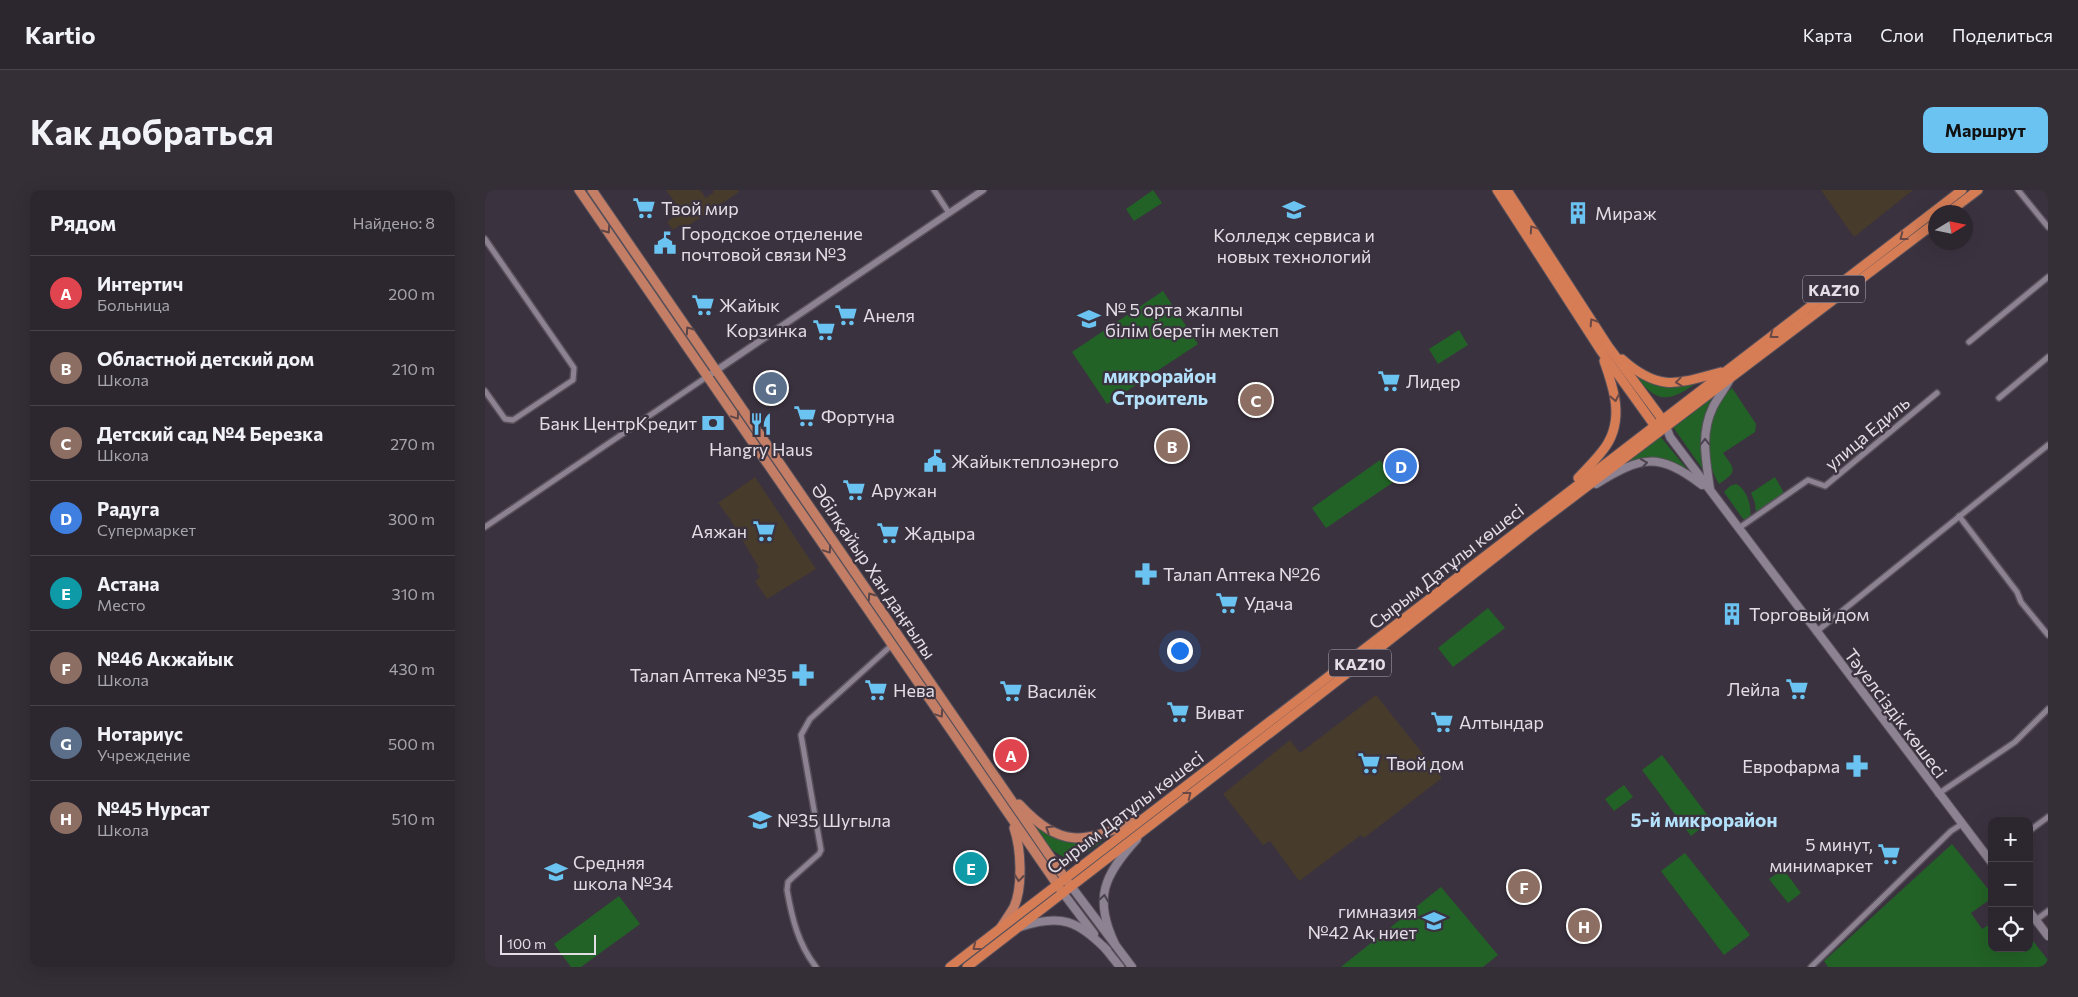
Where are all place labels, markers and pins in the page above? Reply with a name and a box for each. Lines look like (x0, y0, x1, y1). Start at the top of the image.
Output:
supermarket icon: Твой мир (631, 195, 657, 221)
place label: Твой мир (661, 197, 739, 219)
school or university icon: Колледж сервиса и новых технологий (1281, 197, 1307, 223)
building icon: Мираж (1565, 200, 1591, 226)
place label: Мираж (1595, 202, 1657, 224)
place label: Городское отделение почтовой связи №3 (681, 222, 863, 265)
place label: Колледж сервиса и новых технологий (1213, 224, 1375, 267)
public building icon: Городское отделение почтовой связи №3 (652, 230, 678, 256)
supermarket icon: Жайык (690, 292, 716, 318)
place label: Жайык (719, 294, 780, 316)
place label: № 5 орта жалпы білім беретін мектеп (1105, 298, 1279, 341)
supermarket icon: Анеля (833, 302, 859, 328)
place label: Анеля (863, 304, 915, 326)
school or university icon: № 5 орта жалпы білім беретін мектеп (1076, 306, 1102, 332)
supermarket icon: Корзинка (811, 317, 837, 343)
place label: Корзинка (726, 319, 807, 341)
supermarket icon: Лидер (1376, 368, 1402, 394)
pin: G (755, 369, 787, 407)
place label: Лидер (1406, 370, 1460, 392)
pin: C (1240, 381, 1272, 419)
supermarket icon: Фортуна (792, 403, 818, 429)
place label: Фортуна (821, 405, 895, 427)
bank icon: Банк ЦентрКредит (700, 410, 726, 436)
restaurant icon: Hangry Haus (748, 411, 774, 437)
place label: Банк ЦентрКредит (539, 412, 698, 434)
pin: B (1156, 427, 1188, 465)
place label: Hangry Haus (709, 438, 813, 460)
pin: D (1385, 447, 1417, 485)
public building icon: Жайыктеплоэнерго (922, 448, 948, 474)
place label: Жайыктеплоэнерго (951, 450, 1119, 472)
supermarket icon: Аружан (841, 477, 867, 503)
place label: Аружан (871, 479, 937, 501)
supermarket icon: Аяжан (751, 518, 777, 544)
place label: Аяжан (691, 520, 747, 542)
supermarket icon: Жадыра (875, 520, 901, 546)
place label: Жадыра (904, 522, 975, 544)
pharmacy icon: Талап Аптека №26 (1133, 561, 1159, 587)
place label: Талап Аптека №26 (1163, 563, 1321, 585)
supermarket icon: Удача (1214, 590, 1240, 616)
place label: Удача (1244, 592, 1293, 614)
building icon: Торговый дом (1719, 601, 1745, 627)
place label: Торговый дом (1749, 603, 1869, 625)
pharmacy icon: Талап Аптека №35 (790, 662, 816, 688)
place label: Талап Аптека №35 (630, 664, 787, 686)
supermarket icon: Лейла (1784, 676, 1810, 702)
supermarket icon: Нева (863, 677, 889, 703)
supermarket icon: Василёк (998, 678, 1024, 704)
place label: Лейла (1727, 678, 1780, 700)
place label: Нева (893, 679, 935, 701)
place label: Василёк (1027, 680, 1097, 702)
supermarket icon: Виват (1165, 699, 1191, 725)
place label: Виват (1195, 701, 1245, 723)
supermarket icon: Алтындар (1429, 709, 1455, 735)
place label: Алтындар (1459, 711, 1544, 733)
pin: A (995, 736, 1027, 774)
supermarket icon: Твой дом (1356, 750, 1382, 776)
place label: Твой дом (1386, 752, 1464, 774)
pharmacy icon: Еврофарма (1844, 753, 1870, 779)
place label: Еврофарма (1742, 755, 1840, 777)
school or university icon: №35 Шугыла (747, 807, 773, 833)
place label: №35 Шугыла (777, 809, 891, 831)
place label: 5 минут, минимаркет (1769, 833, 1874, 876)
supermarket icon: 5 минут, минимаркет (1876, 841, 1902, 867)
pin: E (955, 849, 987, 887)
place label: Средняя школа №34 (573, 851, 673, 894)
school or university icon: Средняя школа №34 (543, 859, 569, 885)
pin: F (1508, 868, 1540, 906)
place label: гимназия №42 Ақ ниет (1307, 900, 1418, 943)
pin: H (1568, 907, 1600, 945)
school or university icon: гимназия №42 Ақ ниет (1421, 908, 1447, 934)

